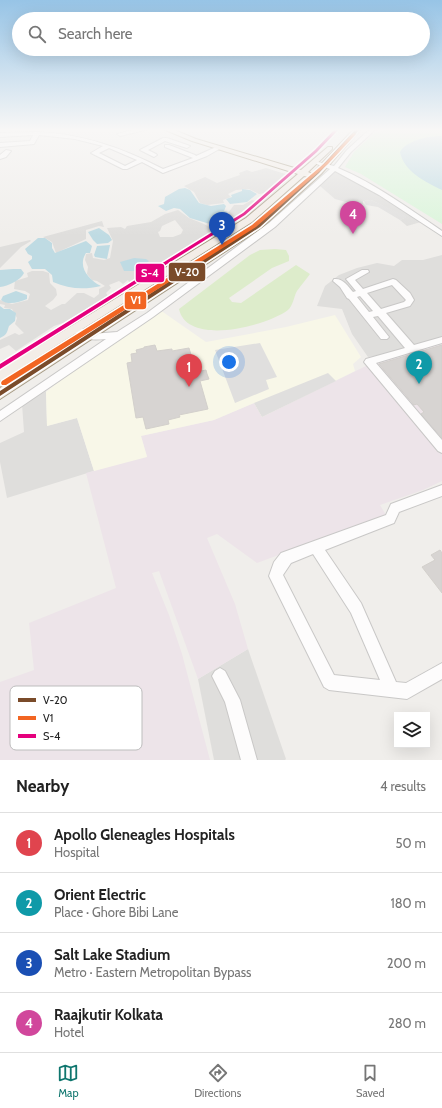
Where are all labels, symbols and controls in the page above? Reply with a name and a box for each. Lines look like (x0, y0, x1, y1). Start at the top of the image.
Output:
search box (12, 12, 430, 56)
icon: search (26, 23, 48, 45)
text: Search here (58, 25, 133, 43)
pin: 4 (340, 201, 366, 234)
pin: 3 (209, 212, 235, 245)
line badge: V-20 (168, 262, 206, 282)
line badge: S-4 (135, 263, 165, 283)
text: V-20 (175, 265, 200, 279)
text: S-4 (141, 266, 159, 280)
line badge: V1 (124, 291, 147, 310)
text: V1 (131, 293, 141, 307)
pin: 2 (406, 351, 432, 384)
your location (219, 352, 239, 372)
pin: 1 (176, 354, 202, 387)
legend (10, 686, 142, 750)
text: V-20 (43, 693, 68, 707)
text: V1 (43, 711, 53, 725)
map controls (394, 712, 430, 748)
button: layers (394, 712, 430, 748)
text: S-4 (43, 729, 61, 743)
text: Nearby (16, 776, 69, 796)
text: 4 results (380, 778, 426, 794)
text: Apollo Gleneagles Hospitals (54, 826, 235, 844)
text: 1 (27, 835, 31, 851)
text: 50 m (396, 835, 426, 851)
text: Hospital (54, 844, 99, 860)
text: Orient Electric (54, 886, 146, 904)
text: 2 (26, 895, 32, 911)
text: 180 m (390, 895, 426, 911)
text: Place · Ghore Bibi Lane (54, 904, 178, 920)
text: Salt Lake Stadium (54, 946, 170, 964)
text: 3 (25, 955, 33, 971)
text: 200 m (387, 955, 426, 971)
text: Metro · Eastern Metropolitan Bypass (54, 964, 251, 980)
text: Raajkutir Kolkata (54, 1006, 163, 1024)
text: 4 (25, 1015, 33, 1031)
text: 280 m (388, 1015, 426, 1031)
text: Hotel (54, 1024, 84, 1040)
tab: Map (57, 1062, 79, 1100)
tab: Directions (194, 1062, 241, 1100)
tab: Saved (356, 1062, 385, 1100)

